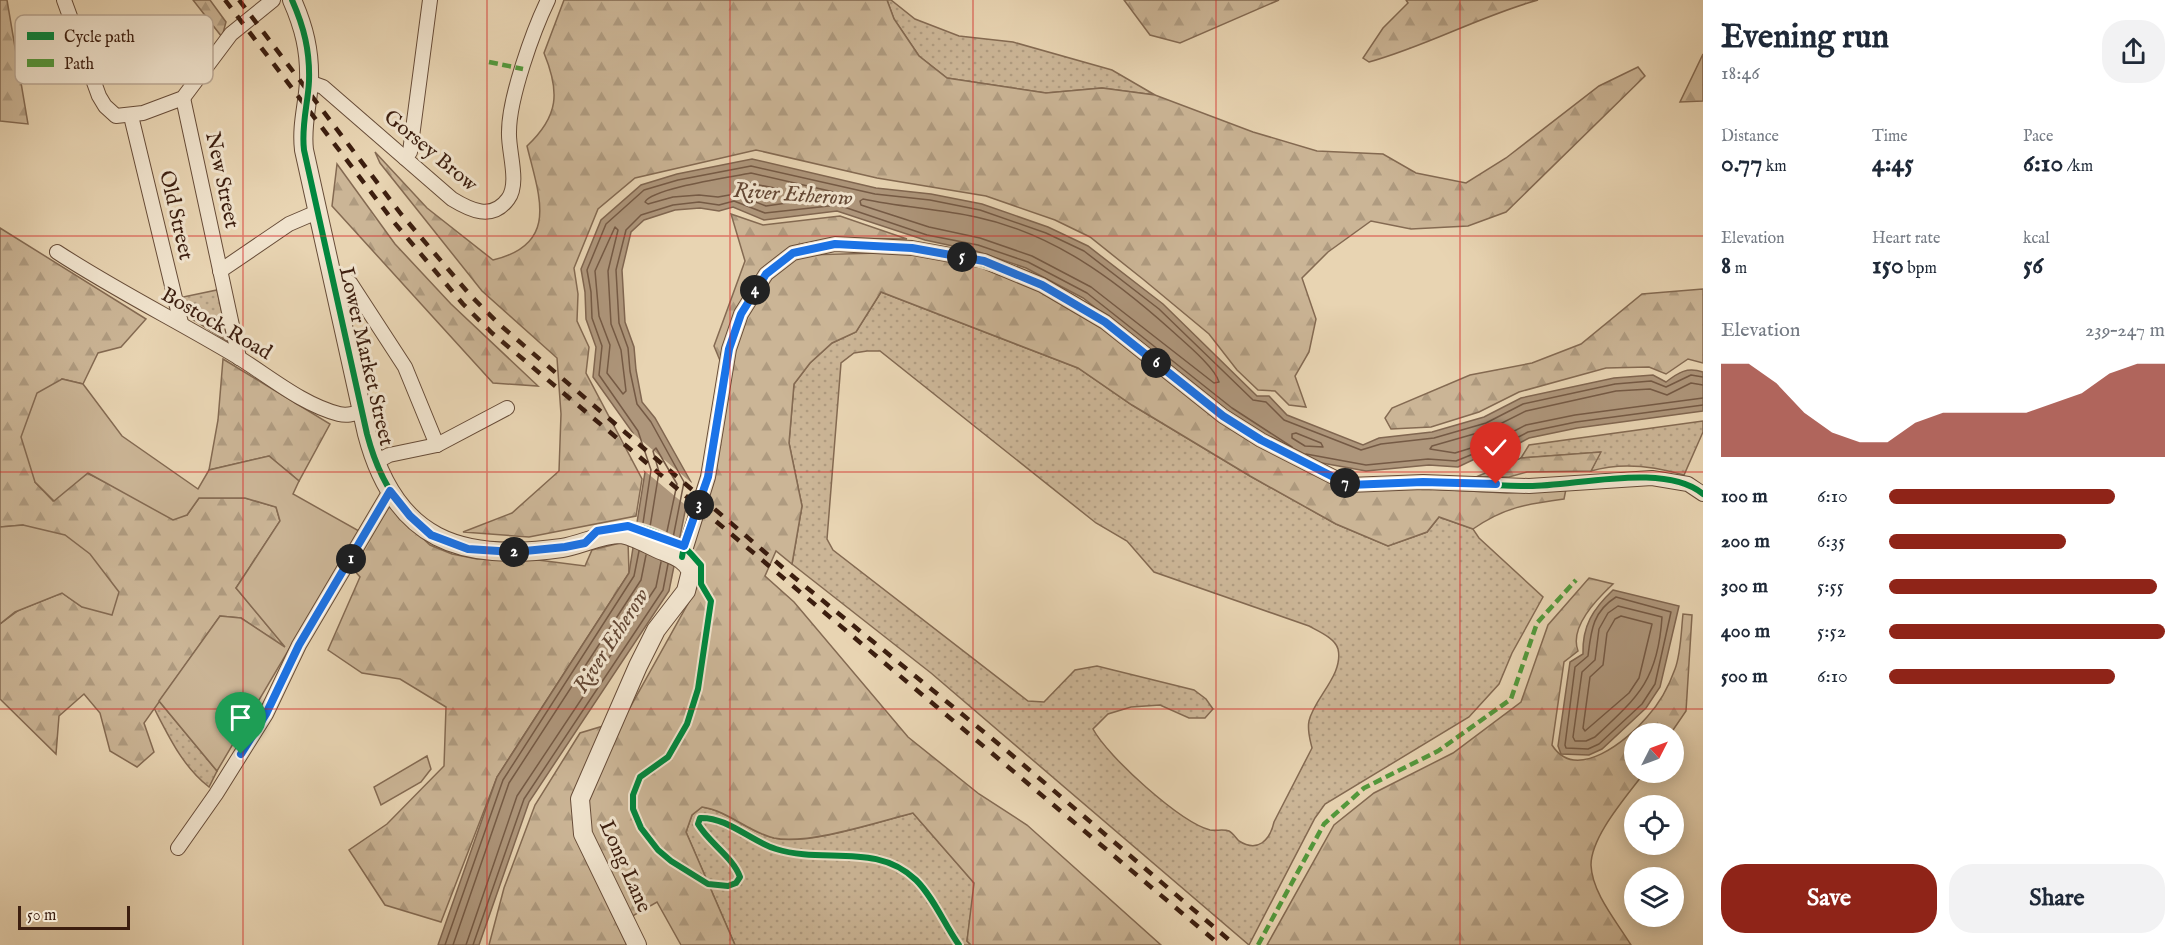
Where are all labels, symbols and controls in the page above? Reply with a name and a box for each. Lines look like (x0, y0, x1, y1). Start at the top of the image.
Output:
legend (15, 15, 213, 84)
text: Evening run (1721, 17, 1889, 59)
button: share (2102, 20, 2165, 83)
text: Cycle path (64, 28, 135, 48)
text: Path (64, 55, 95, 75)
text: 18:46 (1721, 61, 1760, 86)
street label: Gorsey Brow (378, 104, 483, 199)
text: Distance (1721, 127, 1779, 147)
text: Time (1872, 127, 1908, 147)
text: Pace (2023, 127, 2053, 147)
street label: New Street (198, 130, 245, 231)
text: 0.77 (1721, 147, 1762, 180)
text: 4:45 (1872, 147, 1914, 180)
text: 6:10 (2023, 147, 2063, 180)
text: km (1762, 157, 1787, 177)
text: /km (2063, 157, 2093, 177)
street label: Old Street (152, 168, 199, 263)
water label: River Etherow (733, 177, 853, 213)
text: Elevation (1721, 229, 1784, 249)
text: Heart rate (1872, 229, 1940, 249)
text: kcal (2023, 229, 2050, 249)
pin: 5 (947, 242, 977, 272)
text: 5 (959, 247, 965, 267)
text: 8 (1721, 249, 1731, 282)
text: 150 (1872, 249, 1904, 282)
text: 56 (2023, 249, 2043, 282)
text: m (1731, 259, 1747, 279)
text: bpm (1904, 259, 1937, 279)
street label: Lower Market Street (332, 264, 399, 449)
pin: 4 (740, 275, 770, 305)
text: 4 (751, 280, 759, 300)
street label: Bostock Road (156, 282, 277, 367)
text: Elevation (1721, 318, 1800, 343)
text: 239–247 m (2085, 318, 2165, 343)
pin: 6 (1141, 348, 1171, 378)
text: 6 (1153, 353, 1159, 373)
pin (1470, 422, 1521, 484)
icon: check (1479, 431, 1512, 464)
pin: 7 (1330, 468, 1360, 498)
text: 7 (1341, 473, 1349, 493)
text: 100 m (1721, 484, 1768, 509)
text: 6:10 (1817, 484, 1848, 509)
pin: 3 (684, 490, 714, 520)
text: 3 (696, 495, 702, 515)
text: 200 m (1721, 529, 1770, 554)
text: 6:35 (1817, 529, 1845, 554)
pin: 2 (499, 537, 529, 567)
text: 2 (510, 542, 518, 562)
pin: 1 (336, 544, 366, 574)
text: 1 (348, 549, 354, 569)
text: 300 m (1721, 574, 1768, 599)
text: 5:55 (1817, 574, 1844, 599)
water label: River Etherow (568, 583, 656, 699)
text: 400 m (1721, 619, 1770, 644)
text: 5:52 (1817, 619, 1846, 644)
text: 500 m (1721, 664, 1768, 689)
text: 6:10 (1817, 664, 1848, 689)
pin (215, 692, 266, 754)
icon: arrive (224, 701, 257, 734)
north arrow (1624, 723, 1684, 783)
map controls (1624, 723, 1684, 927)
button: locate (1624, 795, 1684, 855)
street label: Long Lane (592, 816, 657, 917)
button: Save (1721, 864, 1937, 933)
button: Share (1949, 864, 2165, 933)
button: layers (1624, 867, 1684, 927)
scale bar (18, 903, 130, 930)
text: 50 m (27, 906, 56, 926)

